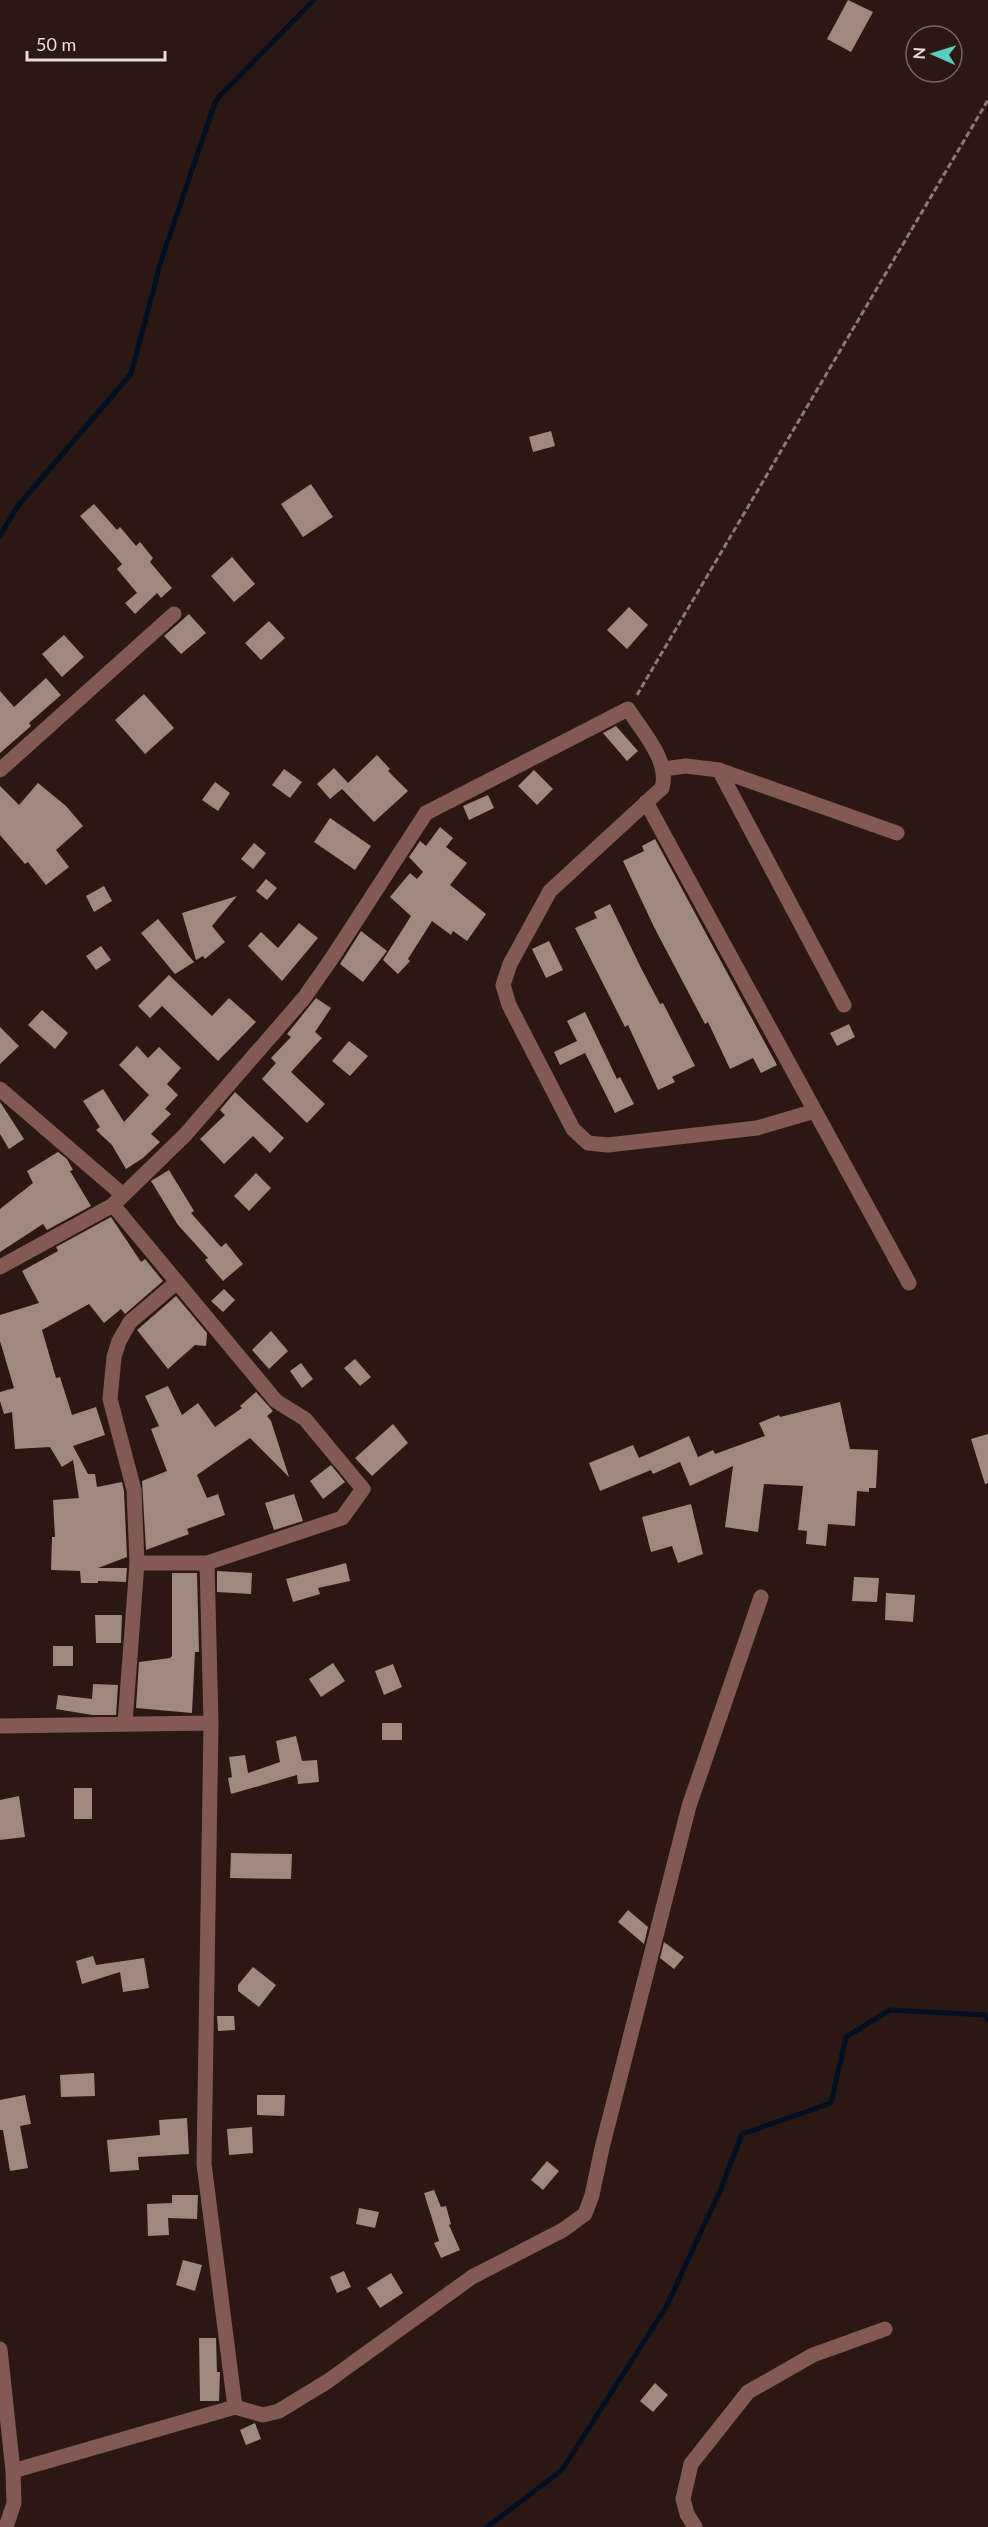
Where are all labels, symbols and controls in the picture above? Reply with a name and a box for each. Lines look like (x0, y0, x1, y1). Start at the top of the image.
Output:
scale bar (27, 24, 165, 62)
north arrow (904, 24, 964, 84)
text: 50 m (36, 33, 76, 55)
text: N (909, 47, 928, 60)

